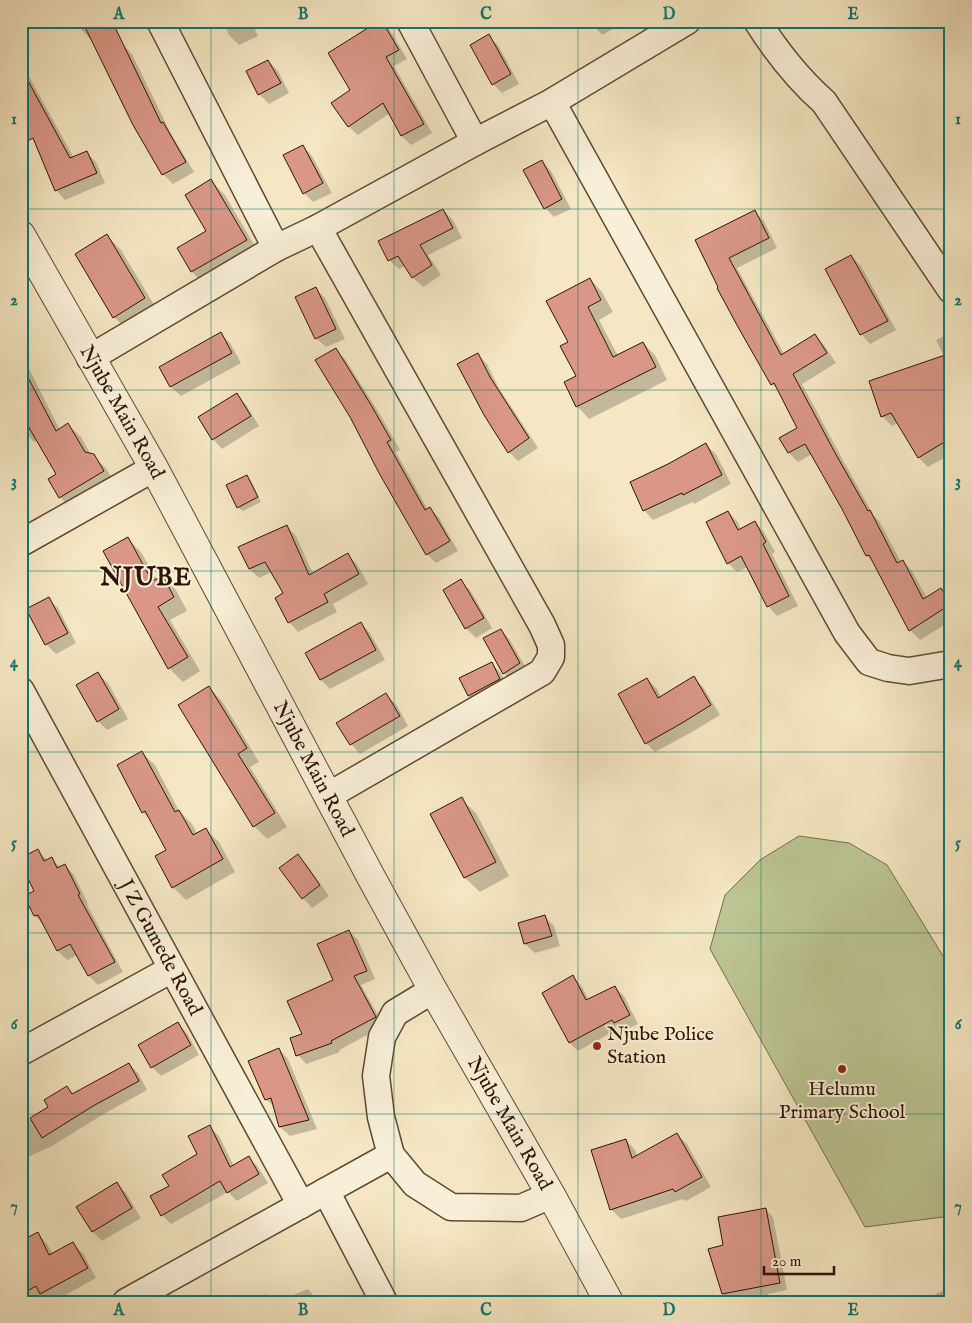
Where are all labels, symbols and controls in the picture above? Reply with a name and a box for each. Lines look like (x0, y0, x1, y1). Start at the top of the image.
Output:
text: A (113, 5, 126, 25)
text: B (298, 5, 309, 25)
text: C (480, 5, 492, 25)
text: D (663, 5, 676, 25)
text: E (847, 5, 859, 25)
text: 1 (11, 110, 17, 130)
text: 1 (955, 110, 961, 130)
text: 2 (10, 291, 18, 311)
text: 2 (954, 291, 962, 311)
street label: Njube Main Road (74, 341, 170, 484)
text: 3 (11, 472, 17, 492)
text: 3 (955, 472, 961, 492)
district label: NJUBE (99, 562, 192, 594)
text: 4 (10, 653, 19, 673)
text: 4 (954, 653, 963, 673)
street label: Njube Main Road (268, 697, 360, 841)
text: 5 (11, 834, 17, 854)
text: 5 (955, 834, 961, 854)
street label: J Z Gumede Road (113, 873, 208, 1020)
text: 6 (11, 1015, 19, 1035)
text: 6 (955, 1015, 963, 1035)
place label: Njube Police Station (607, 1022, 714, 1070)
marker: Njube Police Station (591, 1040, 603, 1052)
street label: Njube Main Road (462, 1052, 558, 1195)
marker: Helumu Primary School (836, 1063, 848, 1075)
place label: Helumu Primary School (779, 1077, 906, 1125)
text: 7 (10, 1197, 18, 1217)
text: 7 (954, 1197, 962, 1217)
scale bar (764, 1243, 834, 1275)
text: 20 m (772, 1252, 802, 1271)
text: A (113, 1301, 126, 1321)
text: B (298, 1301, 309, 1321)
text: C (480, 1301, 492, 1321)
text: D (663, 1301, 676, 1321)
text: E (847, 1301, 859, 1321)

